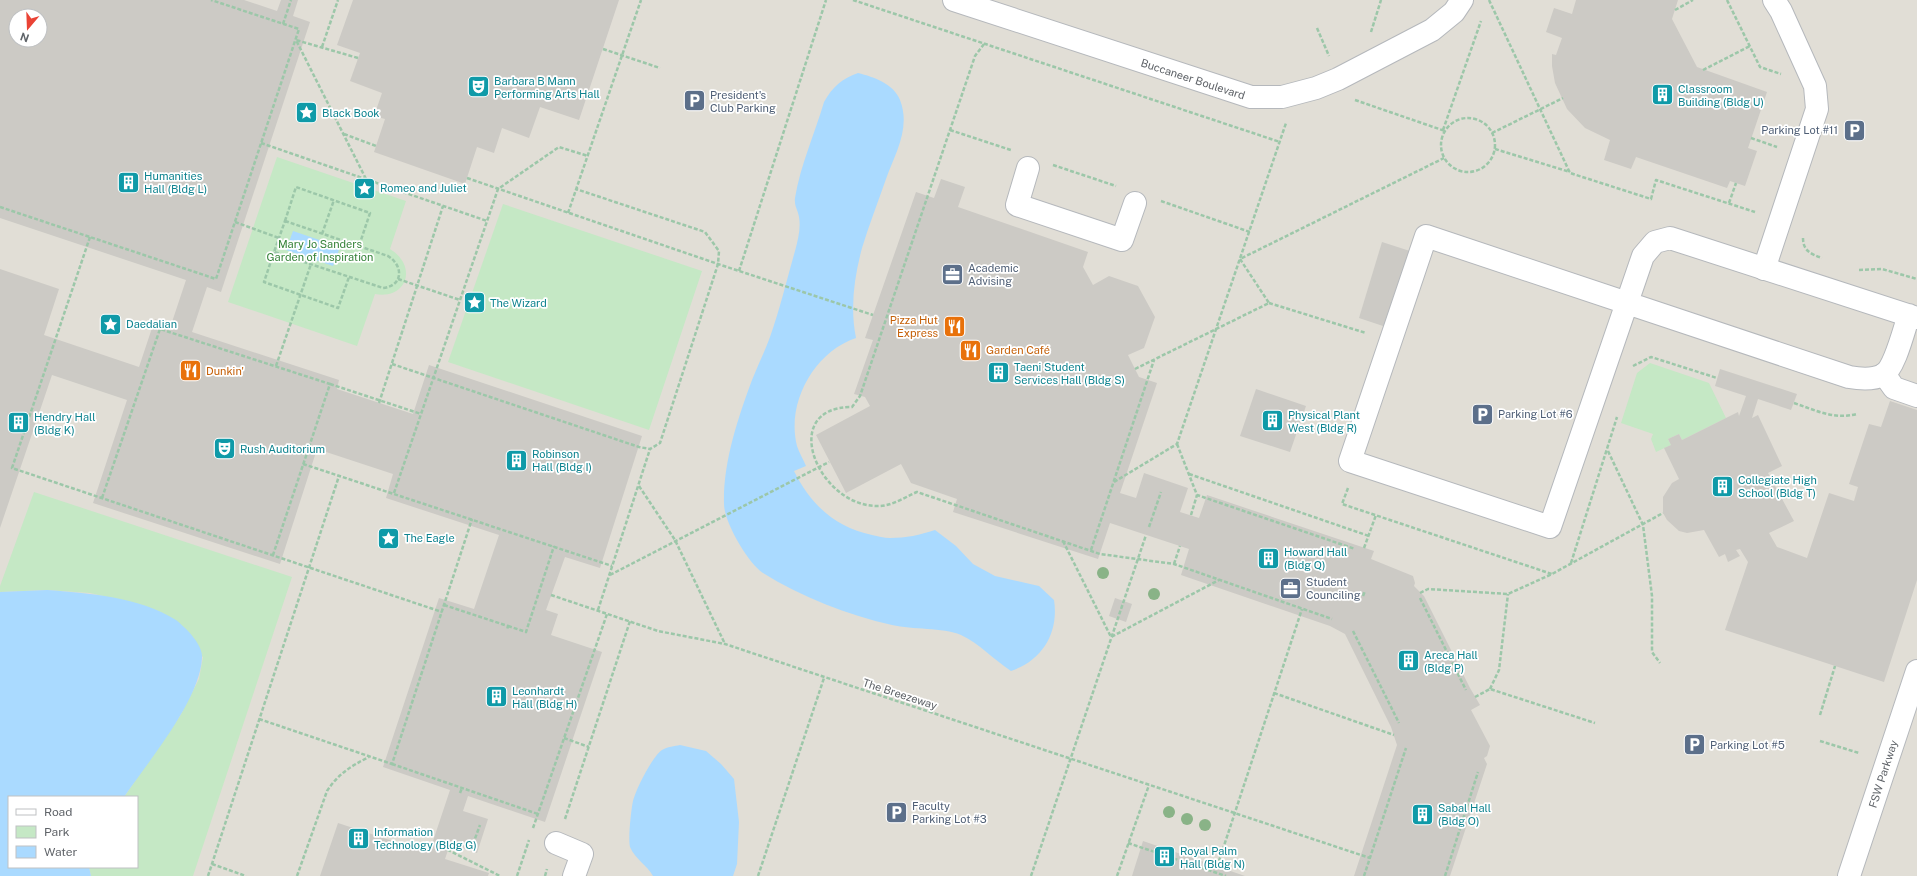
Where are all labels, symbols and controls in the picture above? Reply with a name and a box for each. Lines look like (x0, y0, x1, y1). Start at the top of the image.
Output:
north arrow (8, 8, 48, 48)
text: N (19, 30, 31, 45)
street label: Buccaneer Boulevard (1139, 56, 1247, 102)
theatre icon: Barbara B Mann Performing Arts Hall (465, 74, 491, 100)
place label: Barbara B Mann Performing Arts Hall (494, 75, 600, 100)
building icon: Classroom Building (Bldg U) (1650, 82, 1676, 108)
place label: Classroom Building (Bldg U) (1678, 83, 1764, 108)
parking icon: President's Club Parking (681, 88, 707, 114)
place label: President's Club Parking (710, 89, 776, 114)
place icon: Black Book (293, 100, 319, 126)
place label: Black Book (322, 107, 380, 119)
parking icon: Parking Lot #11 (1841, 117, 1867, 143)
place label: Parking Lot #11 (1761, 124, 1838, 136)
building icon: Humanities Hall (Bldg L) (116, 169, 142, 195)
place label: Humanities Hall (Bldg L) (144, 170, 207, 195)
place icon: Romeo and Juliet (352, 175, 378, 201)
place label: Romeo and Juliet (380, 182, 467, 194)
park label: Mary Jo Sanders Garden of Inspiration (267, 238, 373, 263)
office icon: Academic Advising (940, 261, 966, 287)
place label: Academic Advising (968, 262, 1019, 287)
place icon: The Wizard (461, 290, 487, 316)
place label: The Wizard (490, 297, 547, 309)
place icon: Daedalian (97, 311, 123, 337)
restaurant icon: Pizza Hut Express (941, 313, 967, 339)
place label: Pizza Hut Express (890, 314, 938, 339)
place label: Daedalian (126, 318, 177, 330)
restaurant icon: Garden Café (957, 337, 983, 363)
place label: Garden Café (986, 344, 1050, 356)
restaurant icon: Dunkin' (178, 358, 204, 384)
building icon: Taeni Student Services Hall (Bldg S) (986, 360, 1012, 386)
place label: Taeni Student Services Hall (Bldg S) (1014, 361, 1125, 386)
place label: Dunkin' (206, 365, 244, 377)
parking icon: Parking Lot #6 (1469, 401, 1495, 427)
building icon: Physical Plant West (Bldg R) (1260, 408, 1286, 434)
place label: Parking Lot #6 (1498, 408, 1573, 420)
place label: Physical Plant West (Bldg R) (1288, 409, 1360, 434)
building icon: Hendry Hall (Bldg K) (5, 410, 31, 436)
place label: Hendry Hall (Bldg K) (34, 411, 96, 436)
theatre icon: Rush Auditorium (212, 436, 238, 462)
place label: Rush Auditorium (240, 443, 325, 455)
building icon: Robinson Hall (Bldg I) (503, 447, 529, 473)
place label: Robinson Hall (Bldg I) (532, 448, 592, 473)
building icon: Collegiate High School (Bldg T) (1709, 473, 1735, 499)
place label: Collegiate High School (Bldg T) (1738, 474, 1817, 499)
place icon: The Eagle (376, 525, 402, 551)
place label: The Eagle (404, 532, 455, 544)
building icon: Howard Hall (Bldg Q) (1256, 545, 1282, 571)
place label: Howard Hall (Bldg Q) (1284, 546, 1347, 571)
office icon: Student Counciling (1278, 575, 1304, 601)
place label: Student Counciling (1306, 576, 1361, 601)
building icon: Areca Hall (Bldg P) (1395, 648, 1421, 674)
place label: Areca Hall (Bldg P) (1424, 649, 1478, 674)
street label: The Breezeway (861, 676, 939, 712)
building icon: Leonhardt Hall (Bldg H) (484, 684, 510, 710)
place label: Leonhardt Hall (Bldg H) (512, 685, 577, 710)
parking icon: Parking Lot #5 (1681, 732, 1707, 758)
street label: FSW Parkway (1866, 738, 1900, 809)
place label: Parking Lot #5 (1710, 739, 1785, 751)
legend (8, 796, 138, 868)
parking icon: Faculty Parking Lot #3 (884, 799, 910, 825)
place label: Faculty Parking Lot #3 (912, 800, 987, 825)
building icon: Sabal Hall (Bldg O) (1409, 801, 1435, 827)
place label: Sabal Hall (Bldg O) (1438, 802, 1491, 827)
text: Road (44, 805, 72, 819)
text: Park (44, 825, 70, 839)
building icon: Information Technology (Bldg G) (345, 825, 371, 851)
place label: Information Technology (Bldg G) (374, 826, 477, 851)
building icon: Royal Palm Hall (Bldg N) (1151, 844, 1177, 870)
text: Water (44, 845, 78, 859)
place label: Royal Palm Hall (Bldg N) (1180, 845, 1245, 870)

